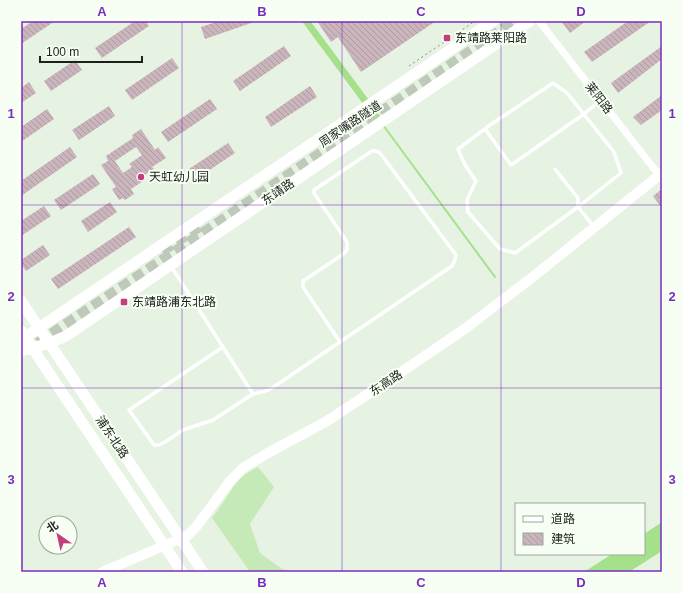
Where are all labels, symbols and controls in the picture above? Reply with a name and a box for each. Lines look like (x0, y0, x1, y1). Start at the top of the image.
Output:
text: A (97, 4, 107, 19)
text: B (257, 4, 267, 19)
text: C (416, 4, 426, 19)
text: D (576, 4, 586, 19)
place label: 东靖路莱阳路 (455, 31, 527, 45)
marker: 东靖路莱阳路 (442, 33, 452, 43)
scale bar (40, 38, 142, 64)
text: 100 m (46, 45, 79, 59)
street label: 莱阳路 (582, 80, 616, 116)
street label: 周家嘴路隧道 (316, 98, 384, 150)
text: 1 (7, 106, 15, 121)
text: 1 (668, 106, 676, 121)
place label: 天虹幼儿园 (149, 170, 209, 184)
marker: 天虹幼儿园 (136, 172, 146, 182)
street label: 东靖路 (259, 176, 297, 208)
text: 2 (7, 289, 15, 304)
text: 2 (668, 289, 676, 304)
place label: 东靖路浦东北路 (132, 295, 216, 309)
marker: 东靖路浦东北路 (119, 297, 129, 307)
street label: 东高路 (367, 367, 405, 399)
street label: 浦东北路 (93, 413, 131, 461)
text: 3 (7, 472, 15, 487)
text: 3 (668, 472, 676, 487)
legend (515, 503, 645, 555)
text: 道路 (551, 512, 575, 526)
north arrow (38, 515, 78, 555)
text: 北 (44, 519, 60, 535)
text: 建筑 (551, 532, 575, 546)
text: A (97, 575, 107, 590)
text: B (257, 575, 267, 590)
text: C (416, 575, 426, 590)
text: D (576, 575, 586, 590)

